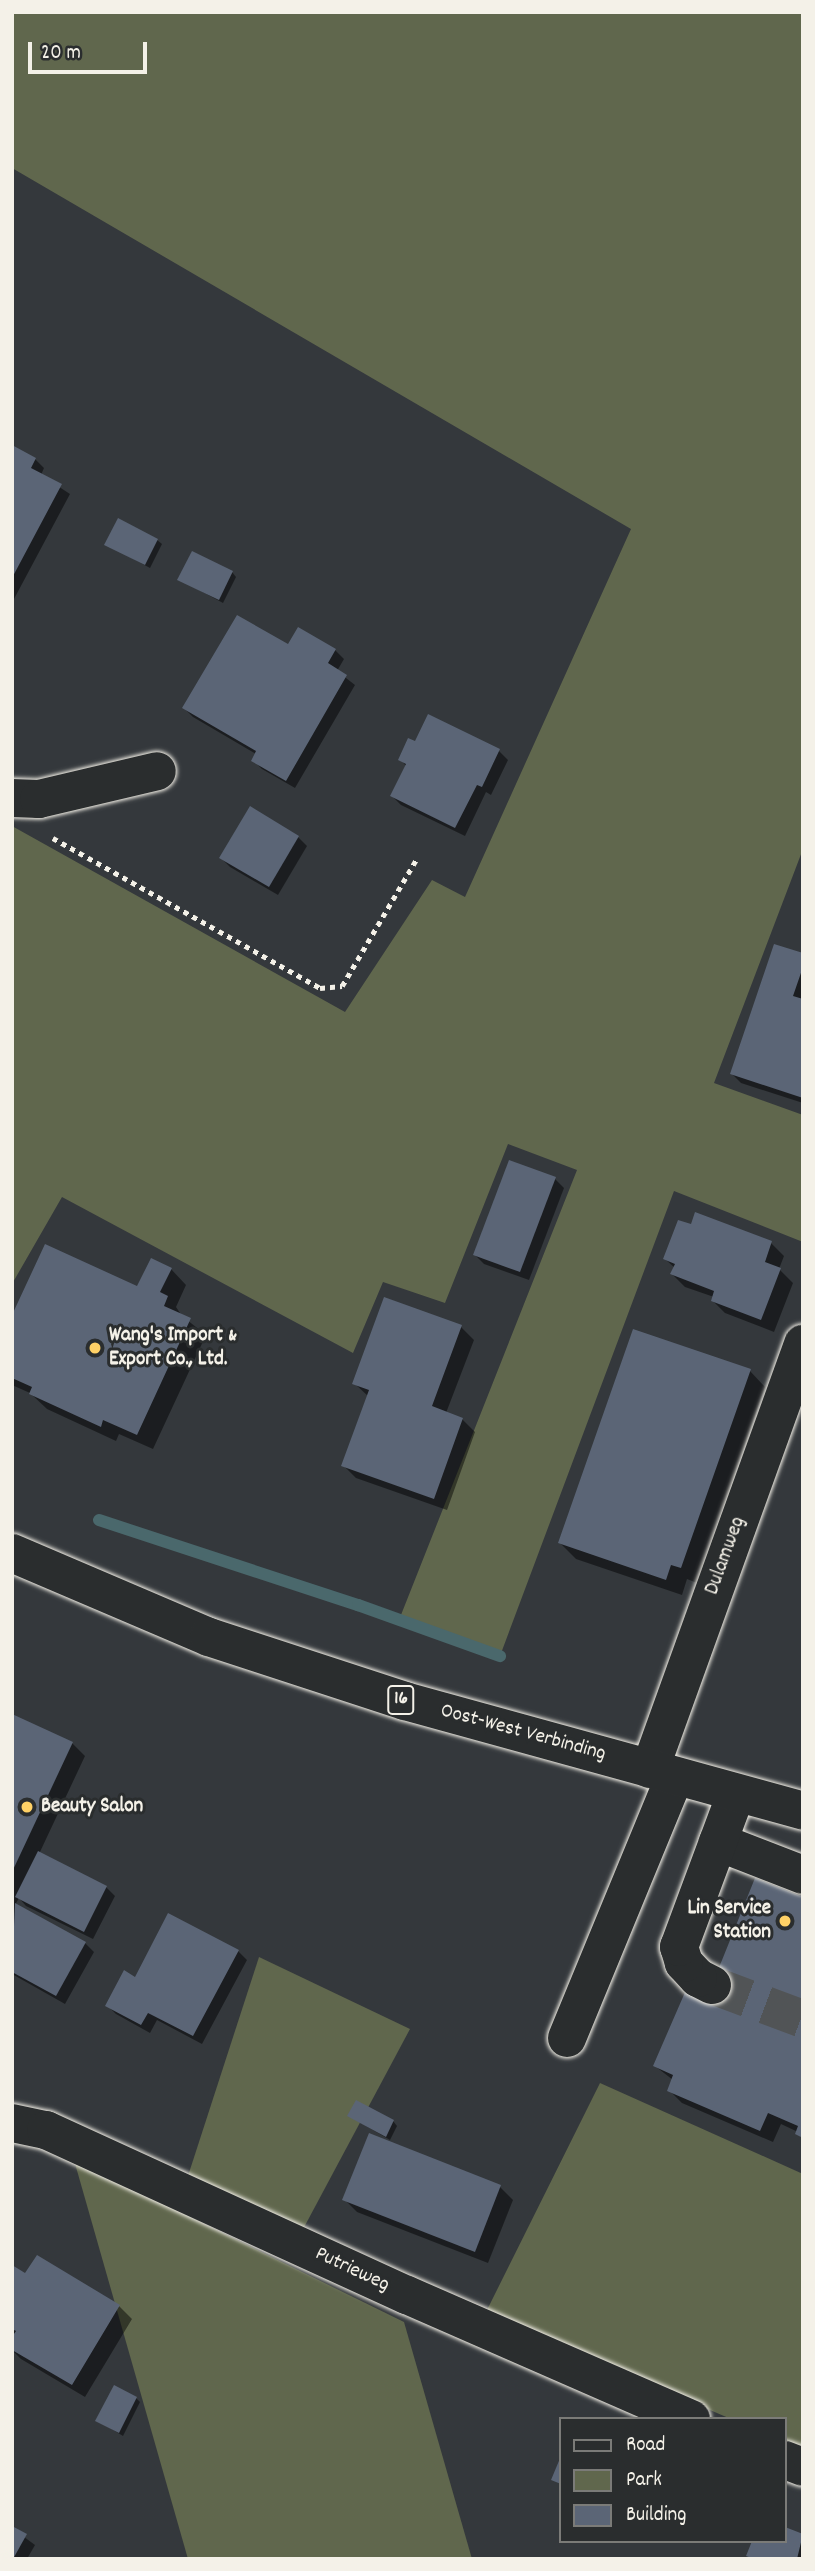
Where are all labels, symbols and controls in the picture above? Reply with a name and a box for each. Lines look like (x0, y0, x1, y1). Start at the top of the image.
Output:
scale bar (32, 28, 150, 72)
text: 20 m (41, 39, 81, 69)
place label: Wang's Import & Export Co., Ltd. (109, 1323, 237, 1373)
marker: Wang's Import & Export Co., Ltd. (87, 1340, 103, 1356)
street label: Dulamweg (700, 1514, 752, 1598)
road number: 16 (387, 1684, 415, 1716)
street label: Oost-West Verbinding (438, 1699, 608, 1767)
place label: Beauty Salon (41, 1794, 143, 1820)
marker: Beauty Salon (19, 1799, 35, 1815)
place label: Lin Service Station (687, 1896, 771, 1946)
marker: Lin Service Station (777, 1913, 793, 1929)
street label: Putrieweg (311, 2242, 393, 2298)
legend (560, 2417, 787, 2543)
text: Road (626, 2431, 665, 2461)
text: Park (626, 2466, 662, 2496)
text: Building (626, 2501, 686, 2531)

